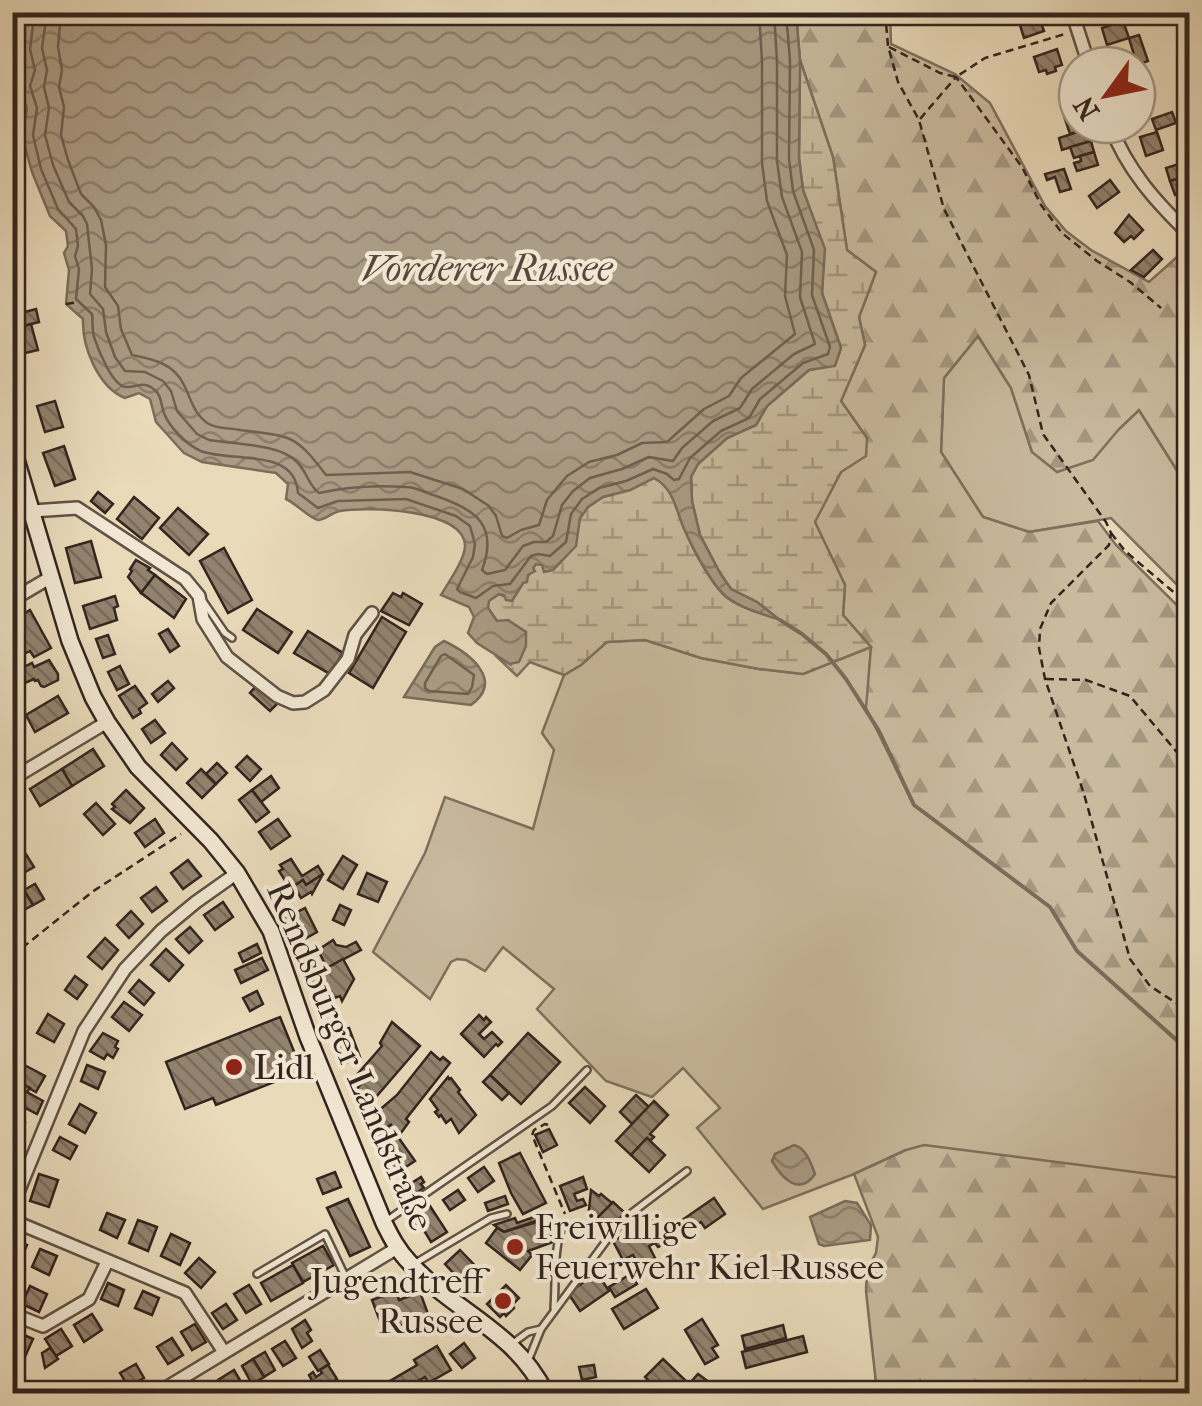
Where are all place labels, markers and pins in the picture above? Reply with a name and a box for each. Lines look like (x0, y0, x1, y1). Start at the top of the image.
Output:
place label: Lidl (254, 1047, 314, 1088)
marker: Lidl (223, 1056, 245, 1078)
place label: Freiwillige Feuerwehr Kiel-Russee (535, 1207, 884, 1288)
marker: Freiwillige Feuerwehr Kiel-Russee (504, 1236, 526, 1258)
place label: Jugendtreff Russee (307, 1261, 490, 1342)
marker: Jugendtreff Russee (492, 1290, 514, 1312)

